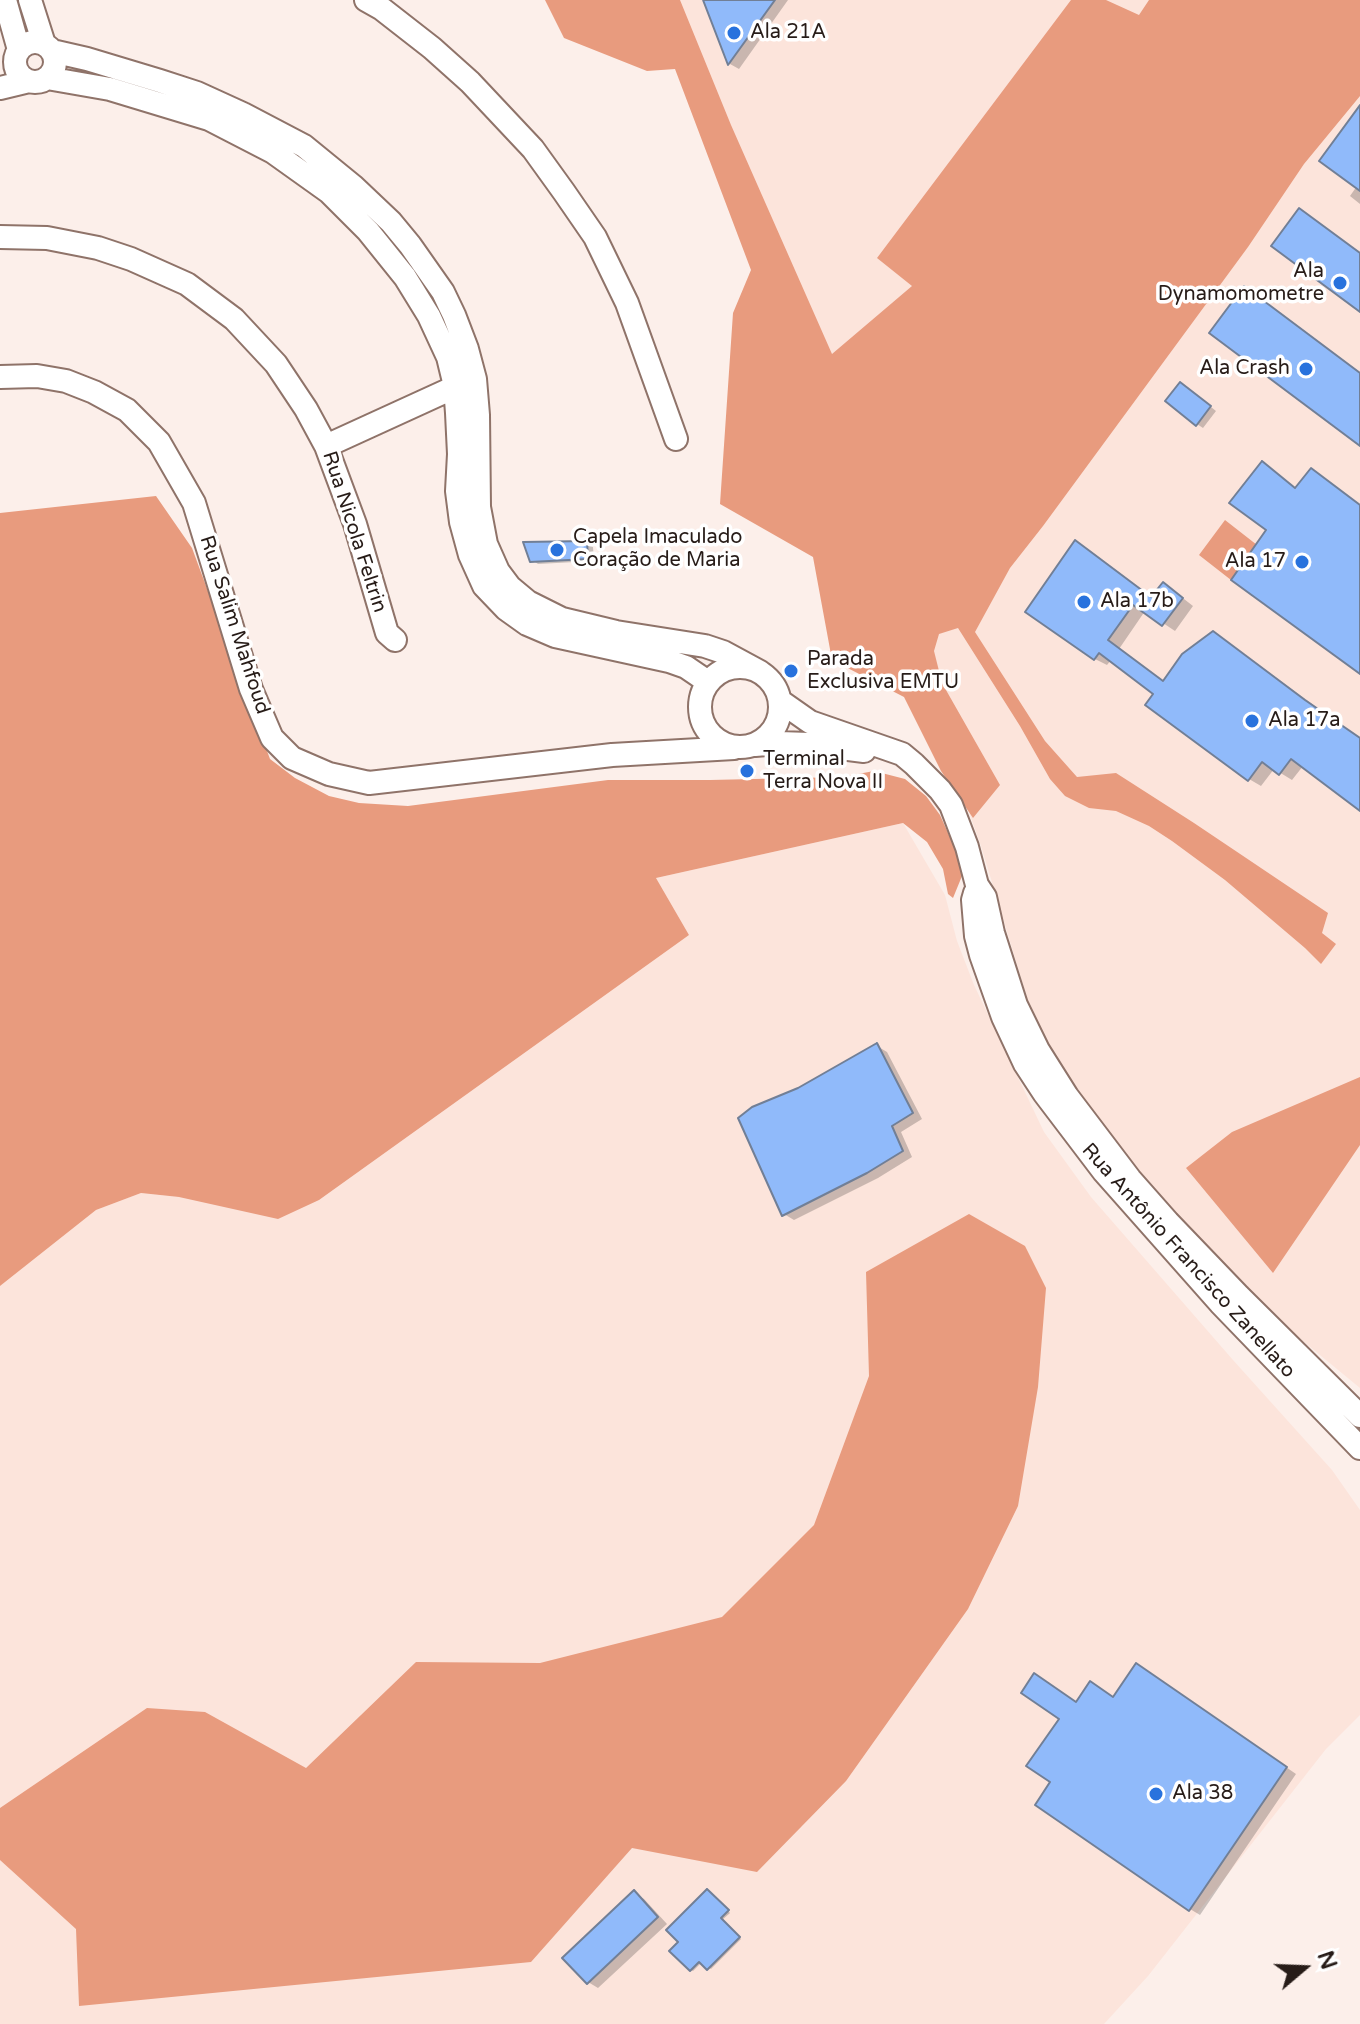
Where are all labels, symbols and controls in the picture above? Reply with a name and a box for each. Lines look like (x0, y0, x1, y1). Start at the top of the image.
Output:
place label: Ala 21A (750, 21, 826, 45)
marker: Ala 21A (725, 24, 743, 42)
place label: Ala Dynamomometre (1158, 260, 1324, 307)
marker: Ala Dynamomometre (1331, 274, 1349, 292)
place label: Ala Crash (1199, 357, 1290, 381)
marker: Ala Crash (1297, 360, 1315, 378)
street label: Rua Nicola Feltrin (317, 448, 391, 616)
place label: Capela Imaculado Coração de Maria (573, 526, 742, 573)
street label: Rua Salim Mahfoud (194, 533, 274, 717)
marker: Capela Imaculado Coração de Maria (548, 541, 566, 559)
place label: Ala 17 (1225, 550, 1286, 574)
marker: Ala 17 (1293, 553, 1311, 571)
place label: Ala 17b (1100, 590, 1174, 614)
marker: Ala 17b (1075, 593, 1093, 611)
place label: Parada Exclusiva EMTU (807, 648, 959, 695)
marker: Parada Exclusiva EMTU (782, 662, 800, 680)
place label: Ala 17a (1268, 709, 1341, 733)
marker: Ala 17a (1243, 712, 1261, 730)
place label: Terminal Terra Nova II (763, 748, 883, 795)
marker: Terminal Terra Nova II (738, 762, 756, 780)
street label: Rua Antônio Francisco Zanellato (1076, 1139, 1300, 1383)
place label: Ala 38 (1172, 1782, 1233, 1806)
marker: Ala 38 (1147, 1785, 1165, 1803)
north arrow (1264, 1928, 1344, 2008)
text: N (1312, 1948, 1342, 1973)

